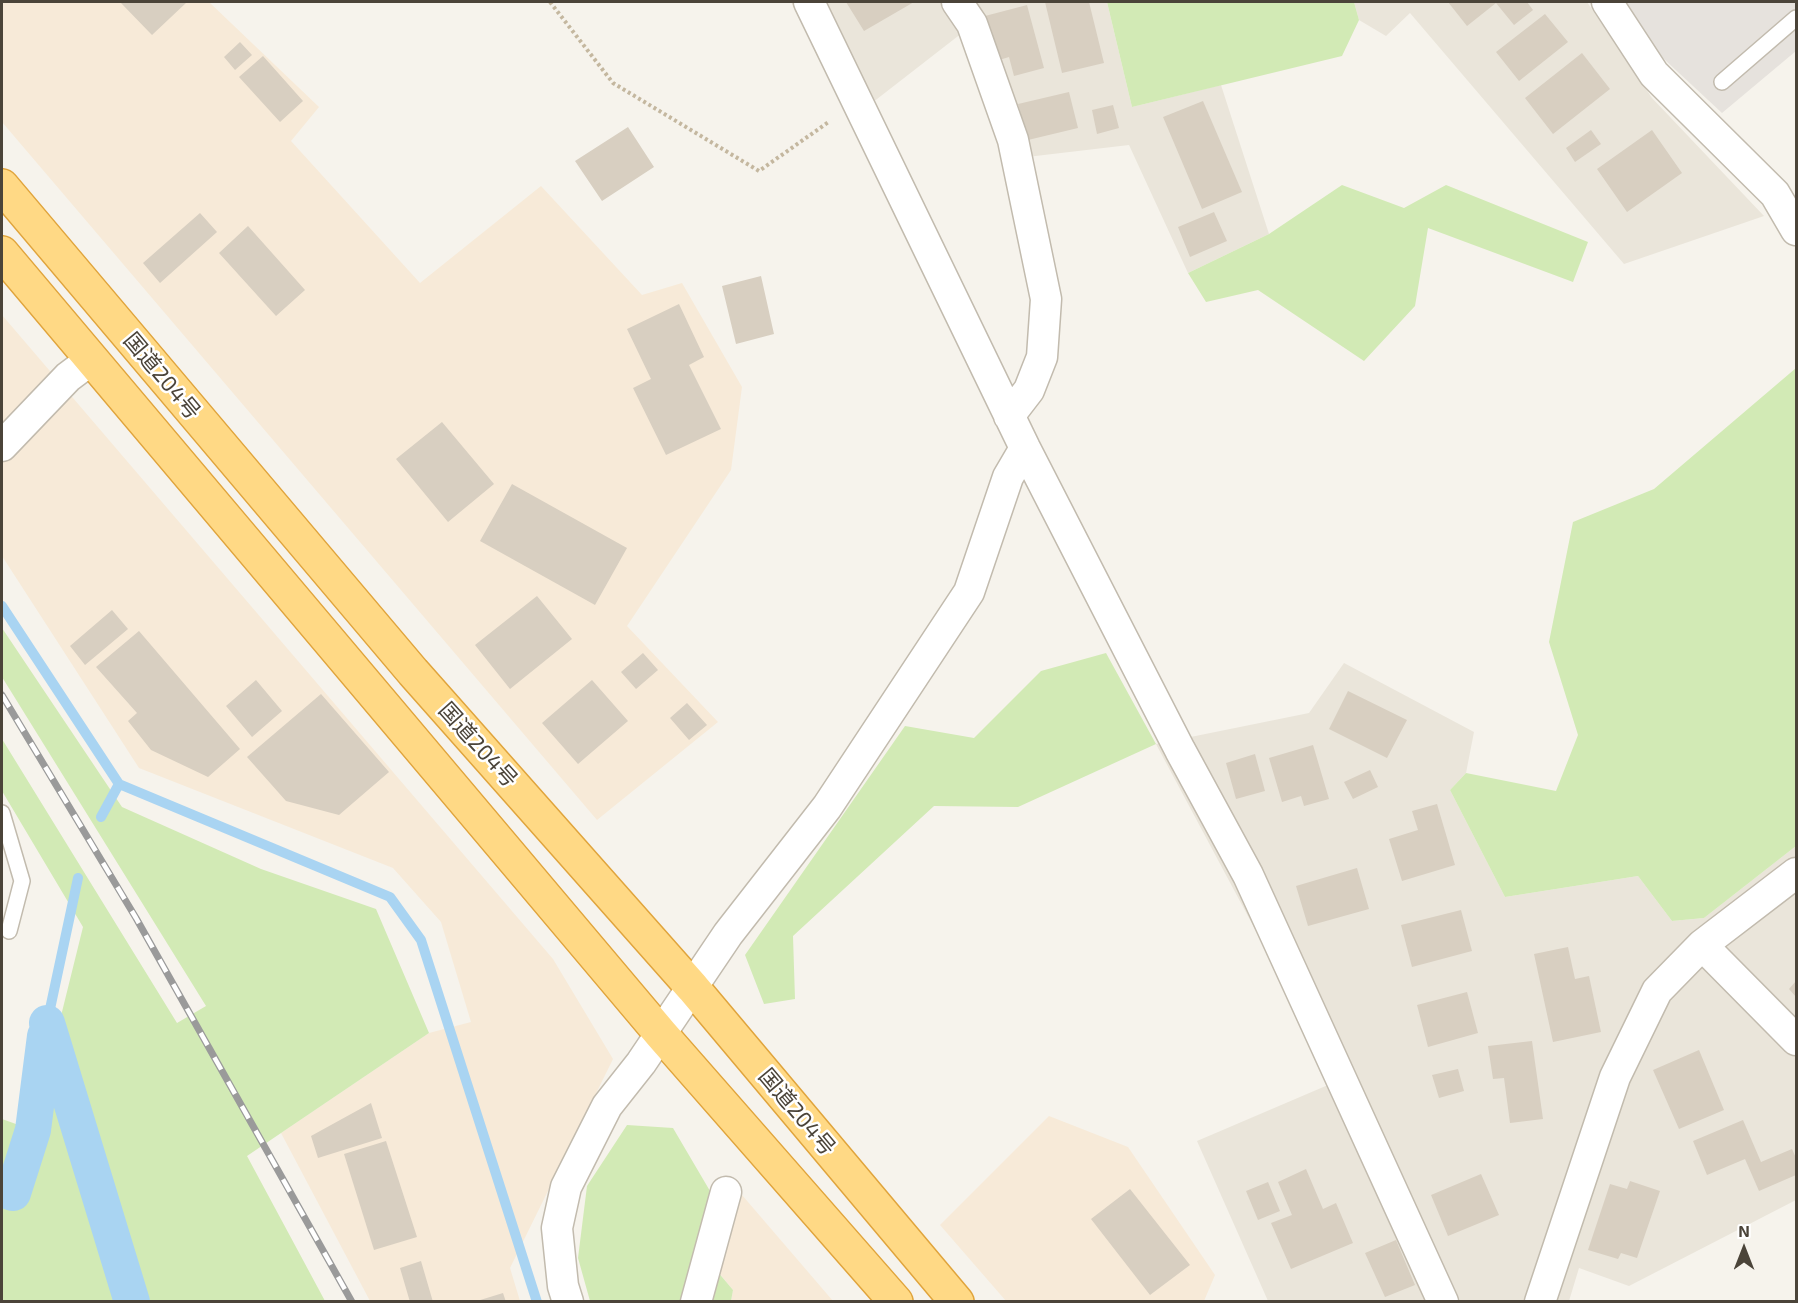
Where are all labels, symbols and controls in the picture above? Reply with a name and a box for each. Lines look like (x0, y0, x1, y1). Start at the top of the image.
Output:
street label: 国道204号 (118, 327, 206, 425)
street label: 国道204号 (433, 697, 523, 793)
street label: 国道204号 (753, 1063, 841, 1161)
north arrow (1714, 1219, 1774, 1279)
text: N (1738, 1221, 1750, 1240)

